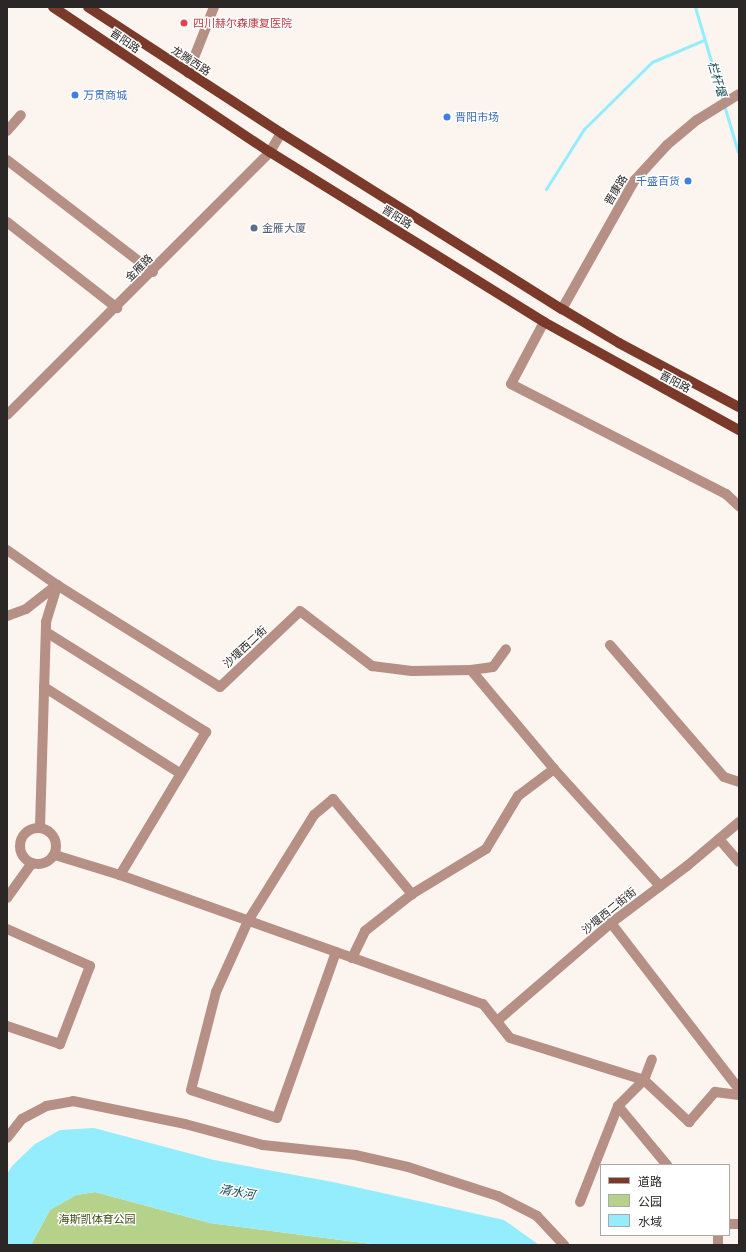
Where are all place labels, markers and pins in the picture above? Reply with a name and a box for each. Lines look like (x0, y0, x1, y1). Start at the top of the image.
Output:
place label: 四川赫尔森康复医院 (193, 16, 292, 30)
marker: 四川赫尔森康复医院 (178, 17, 190, 29)
place label: 万贯商城 (83, 88, 127, 102)
marker: 万贯商城 (70, 90, 80, 100)
place label: 晋阳市场 (455, 110, 499, 124)
marker: 晋阳市场 (442, 112, 452, 122)
place label: 千盛百货 (636, 174, 680, 188)
marker: 千盛百货 (683, 176, 693, 186)
place label: 金雁大厦 (262, 221, 306, 235)
marker: 金雁大厦 (249, 223, 259, 233)

